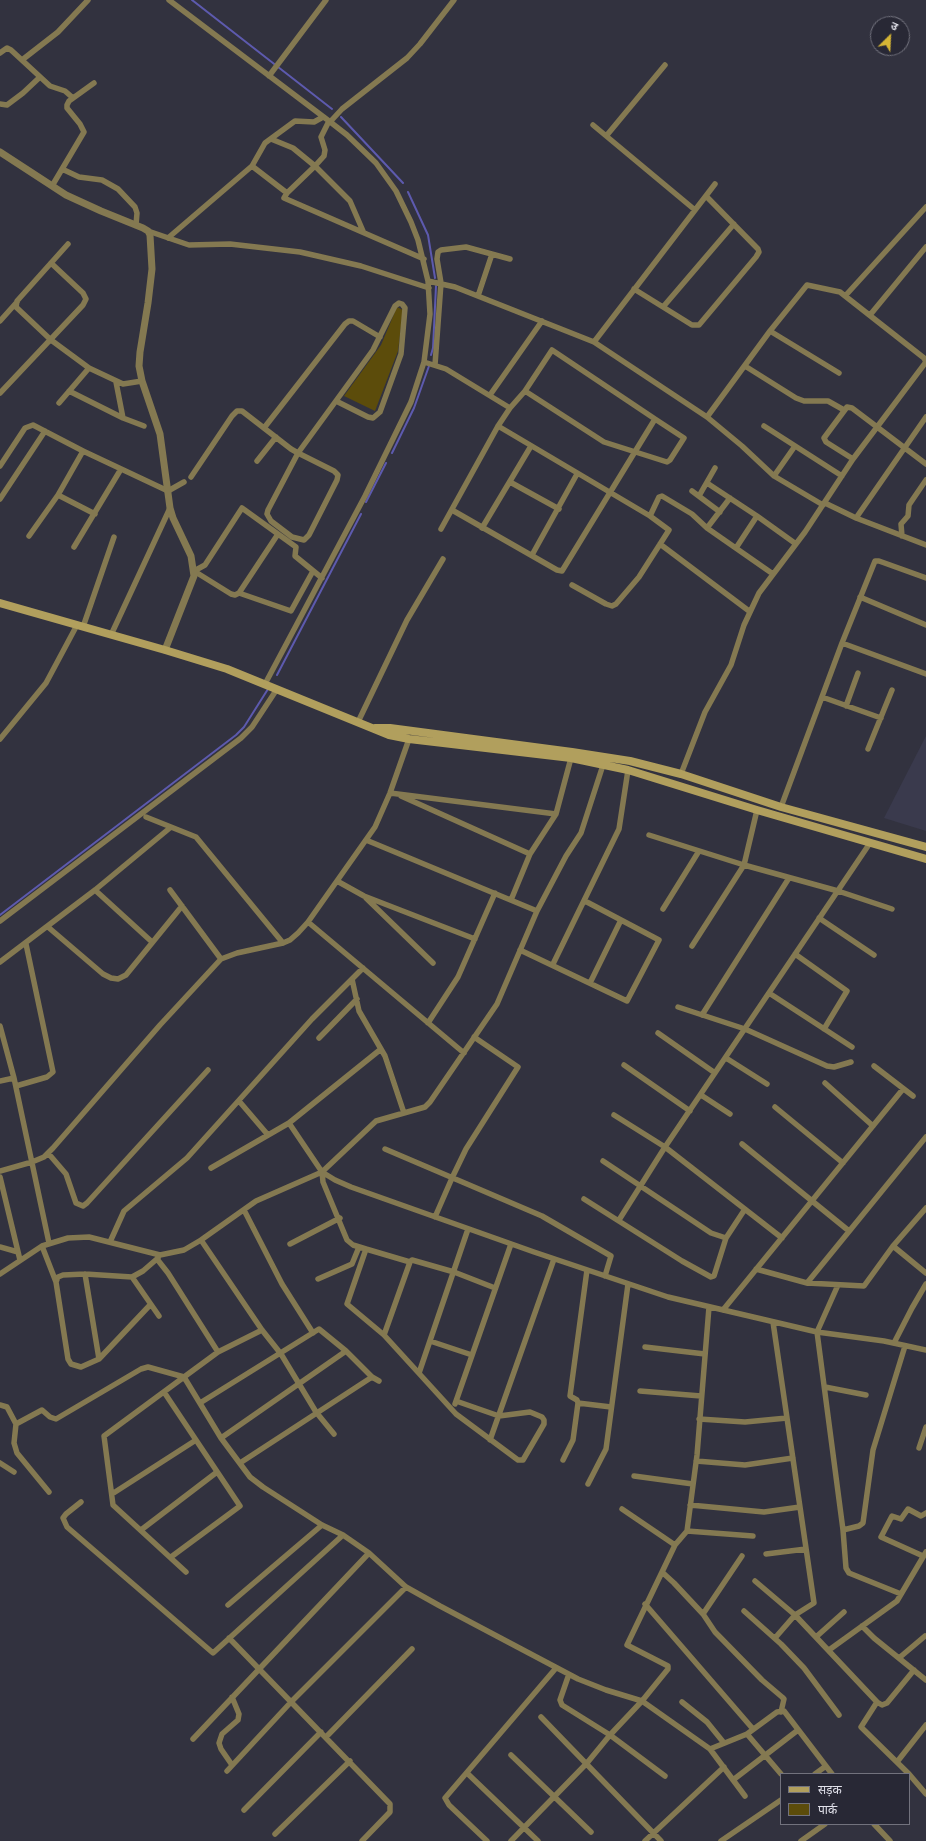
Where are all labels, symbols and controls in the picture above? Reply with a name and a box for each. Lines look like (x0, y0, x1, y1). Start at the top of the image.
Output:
north arrow (870, 16, 910, 56)
text: उ (888, 17, 901, 35)
legend (780, 1773, 910, 1825)
text: सड़क (818, 1780, 842, 1799)
text: पार्क (818, 1800, 837, 1819)

